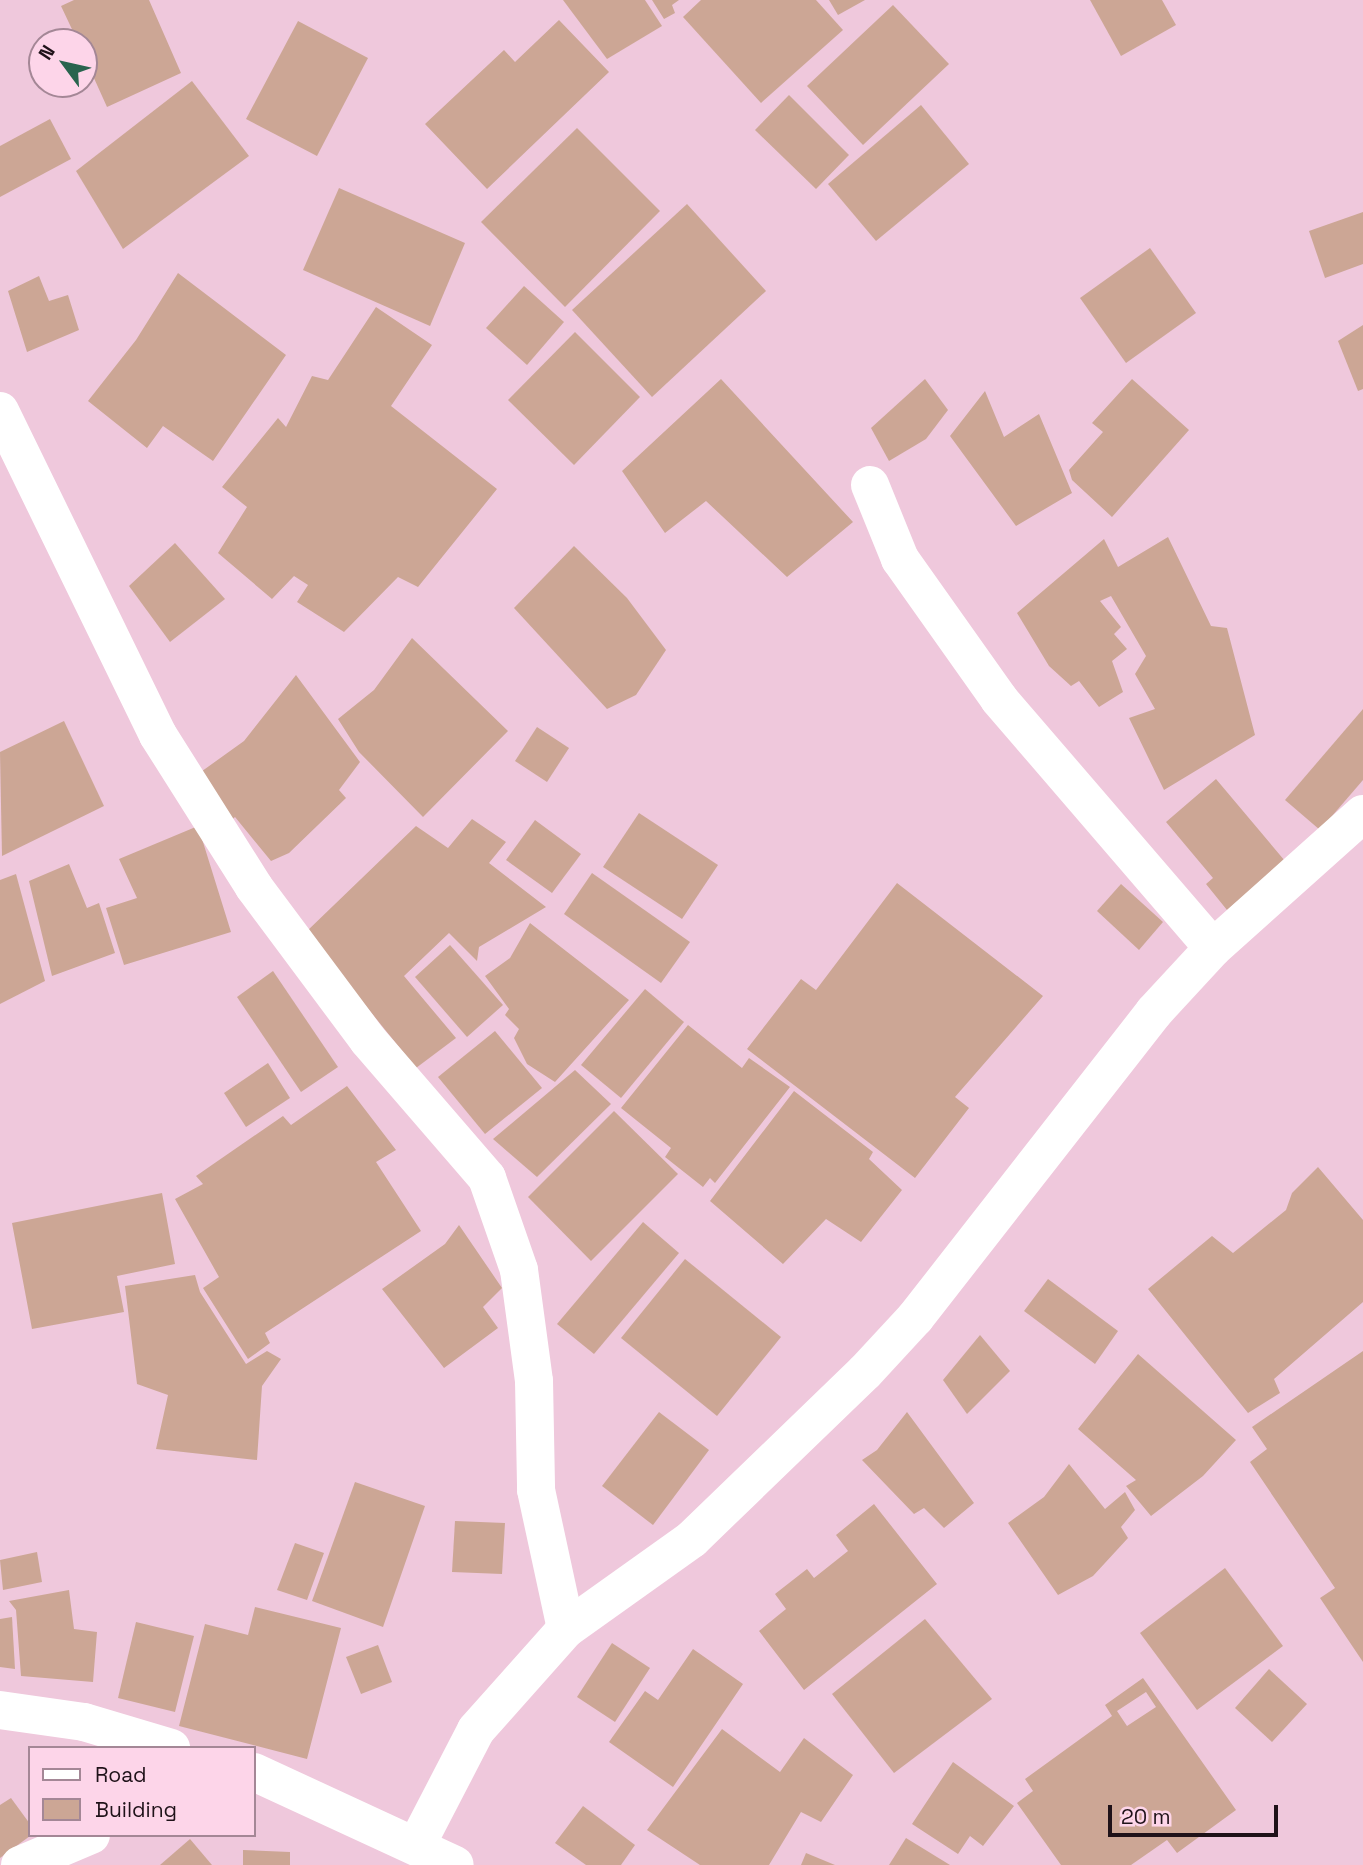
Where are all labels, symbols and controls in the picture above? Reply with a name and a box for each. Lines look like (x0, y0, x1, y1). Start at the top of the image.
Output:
north arrow (28, 28, 98, 98)
text: N (33, 40, 61, 65)
legend (28, 1746, 256, 1837)
text: Road (95, 1761, 147, 1788)
scale bar (1111, 1792, 1281, 1836)
text: Building (95, 1796, 177, 1823)
text: 20 m (1121, 1803, 1171, 1830)

